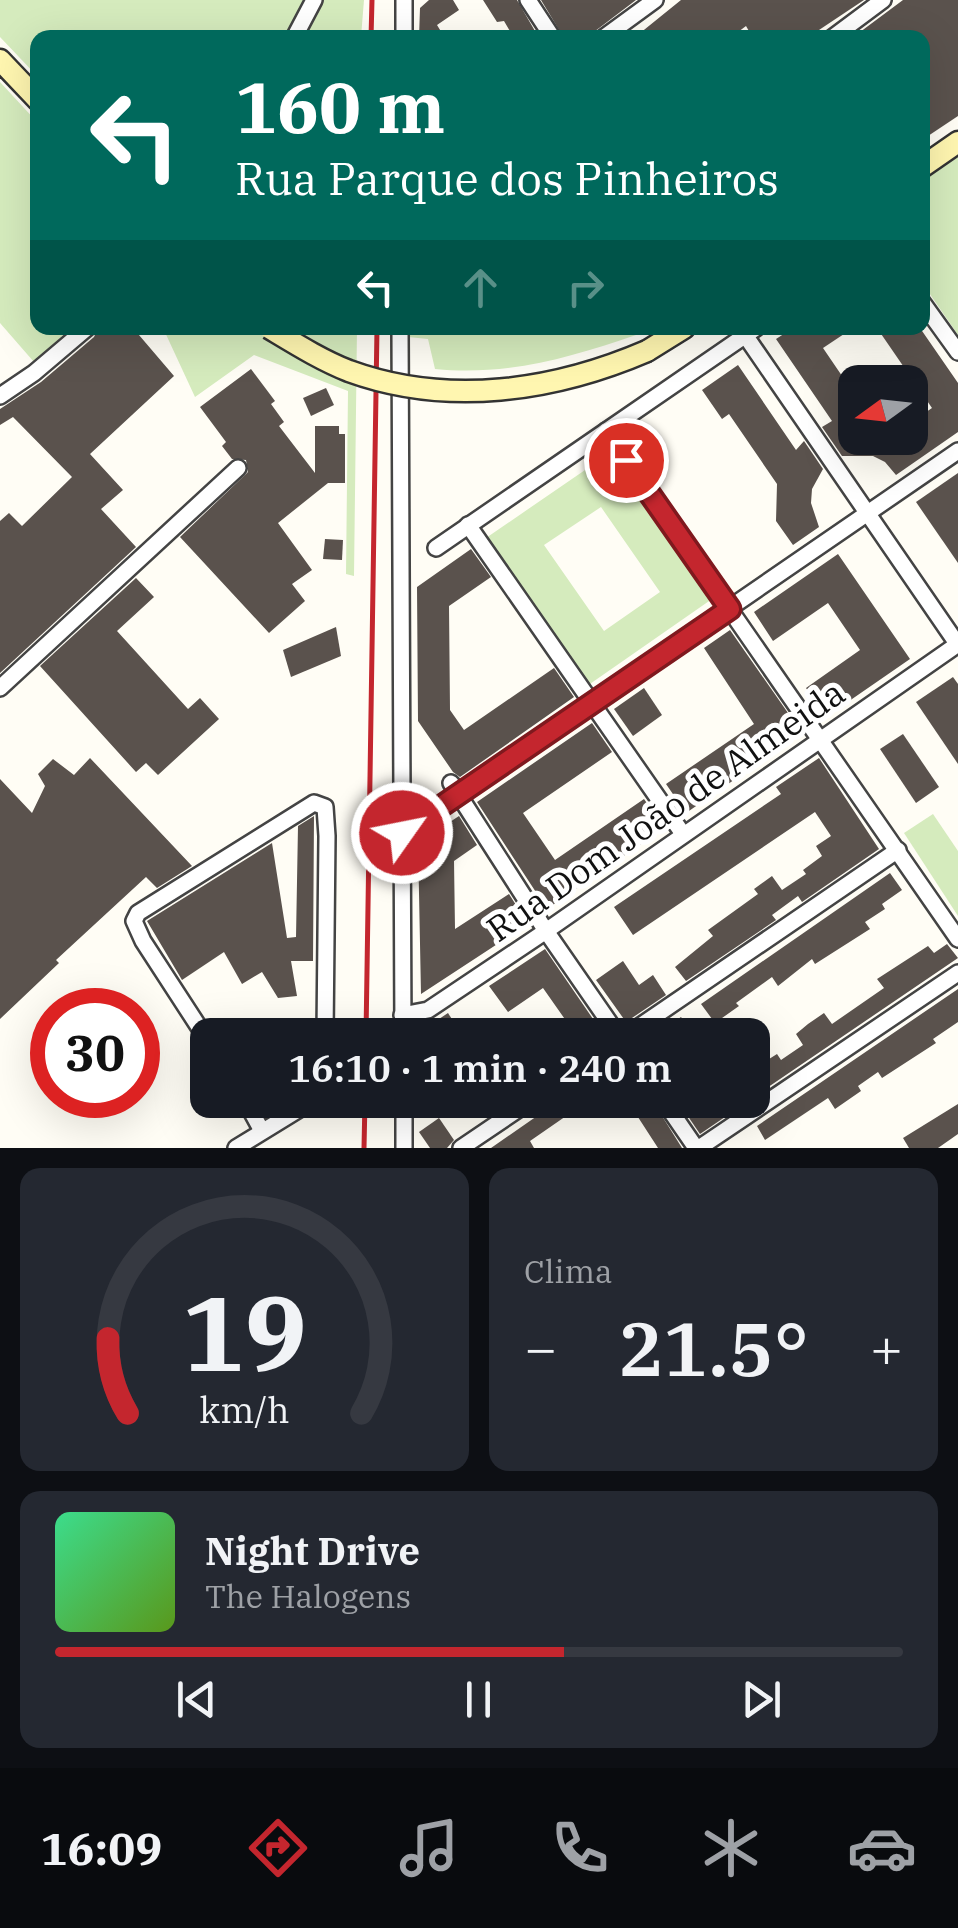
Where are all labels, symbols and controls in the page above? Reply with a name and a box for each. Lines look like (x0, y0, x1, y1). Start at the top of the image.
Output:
text: 160 m (235, 61, 445, 152)
icon: left (70, 70, 200, 200)
text: Rua Parque dos Pinheiros (235, 149, 779, 207)
icon: left (348, 260, 403, 315)
icon: ahead (453, 260, 508, 315)
icon: right (558, 260, 613, 315)
north arrow (838, 365, 928, 455)
map controls (838, 365, 928, 455)
pin (584, 418, 669, 503)
icon: arrive (599, 433, 654, 488)
street label: Rua Dom João de Almeida (477, 669, 853, 951)
position arrow (350, 781, 454, 885)
speed limit sign: 30 (30, 988, 160, 1118)
text: 16:10 · 1 min · 240 m (288, 1043, 672, 1092)
text: Clima (524, 1250, 612, 1292)
text: 19 (182, 1264, 307, 1400)
text: 21.5° (618, 1299, 809, 1397)
text: − (524, 1312, 557, 1383)
text: + (870, 1312, 903, 1383)
text: km/h (199, 1386, 290, 1433)
text: Night Drive (205, 1526, 420, 1575)
text: The Halogens (205, 1575, 411, 1617)
icon: previous (169, 1672, 224, 1727)
icon: pause (451, 1672, 506, 1727)
icon: next (734, 1672, 789, 1727)
icon: directions (243, 1813, 313, 1883)
icon: music (394, 1813, 464, 1883)
icon: phone (545, 1813, 615, 1883)
icon: climate (696, 1813, 766, 1883)
icon: car (847, 1813, 917, 1883)
text: 16:09 (41, 1819, 162, 1877)

